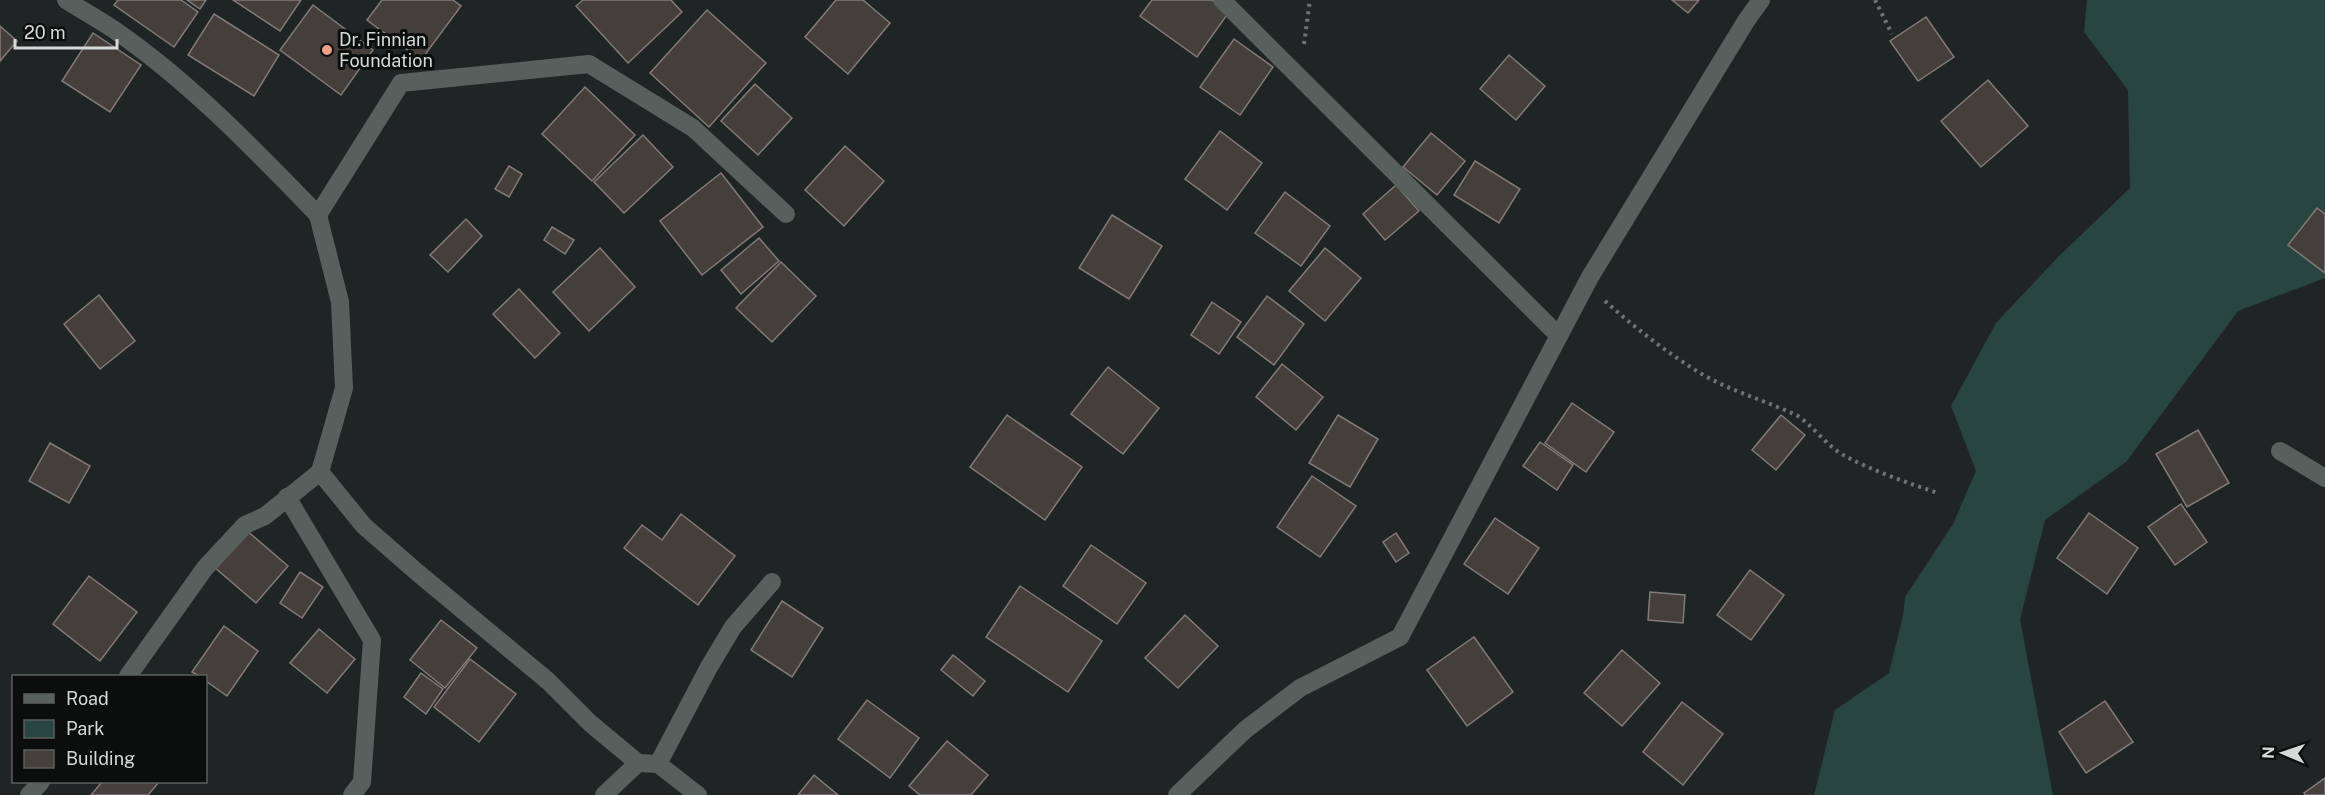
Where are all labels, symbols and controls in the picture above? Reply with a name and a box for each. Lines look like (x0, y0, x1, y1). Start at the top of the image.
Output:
scale bar (15, 12, 117, 50)
text: 20 m (24, 22, 66, 43)
place label: Dr. Finnian Foundation (339, 29, 433, 71)
marker: Dr. Finnian Foundation (320, 43, 334, 57)
legend (12, 675, 207, 783)
text: Road (66, 688, 109, 709)
text: Park (66, 718, 104, 739)
north arrow (2253, 723, 2313, 783)
text: N (2259, 746, 2278, 759)
text: Building (66, 748, 135, 769)

